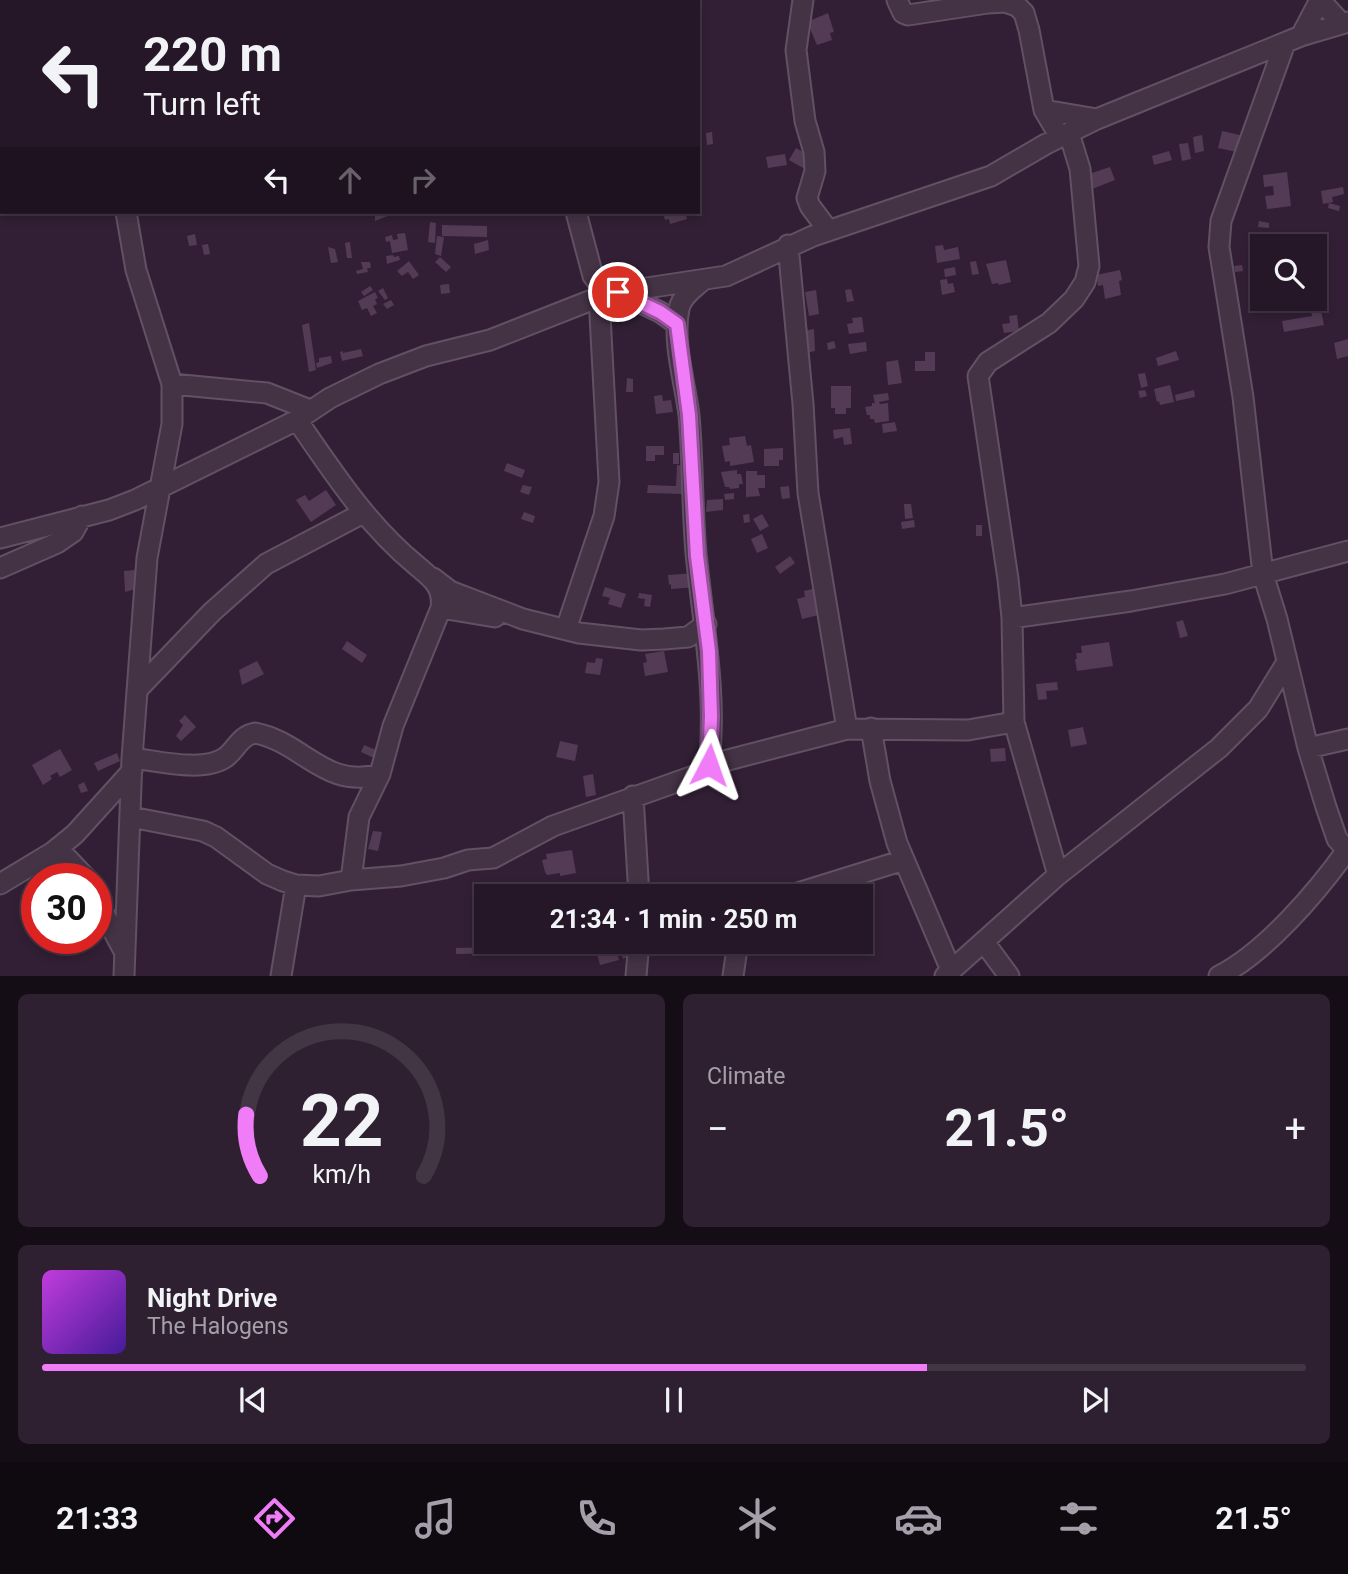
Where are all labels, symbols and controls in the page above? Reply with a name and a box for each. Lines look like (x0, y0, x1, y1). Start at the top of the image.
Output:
text: 220 m (143, 26, 282, 83)
icon: left (28, 28, 119, 119)
text: Turn left (143, 85, 261, 123)
icon: left (258, 161, 296, 199)
icon: ahead (331, 161, 369, 199)
icon: right (404, 161, 442, 199)
map controls (1250, 234, 1327, 311)
button: search (1250, 234, 1327, 311)
pin (588, 262, 648, 322)
icon: arrive (599, 273, 637, 311)
position arrow (672, 728, 746, 802)
speed limit sign: 30 (21, 863, 112, 954)
text: 21:34 · 1 min · 250 m (550, 904, 797, 934)
text: Climate (707, 1063, 786, 1090)
text: 22 (300, 1079, 383, 1165)
text: 21.5° (944, 1098, 1069, 1159)
text: − (707, 1107, 729, 1151)
text: + (1284, 1107, 1306, 1151)
text: km/h (312, 1160, 371, 1189)
text: Night Drive (147, 1283, 277, 1313)
text: The Halogens (147, 1313, 289, 1340)
icon: previous (234, 1381, 272, 1419)
icon: pause (655, 1381, 693, 1419)
icon: next (1076, 1381, 1114, 1419)
icon: directions (250, 1494, 299, 1543)
icon: music (411, 1494, 460, 1543)
icon: phone (572, 1494, 621, 1543)
icon: climate (733, 1494, 782, 1543)
icon: car (894, 1494, 943, 1543)
icon: filters (1054, 1494, 1103, 1543)
text: 21:33 (56, 1499, 138, 1537)
text: 21.5° (1215, 1499, 1292, 1537)

